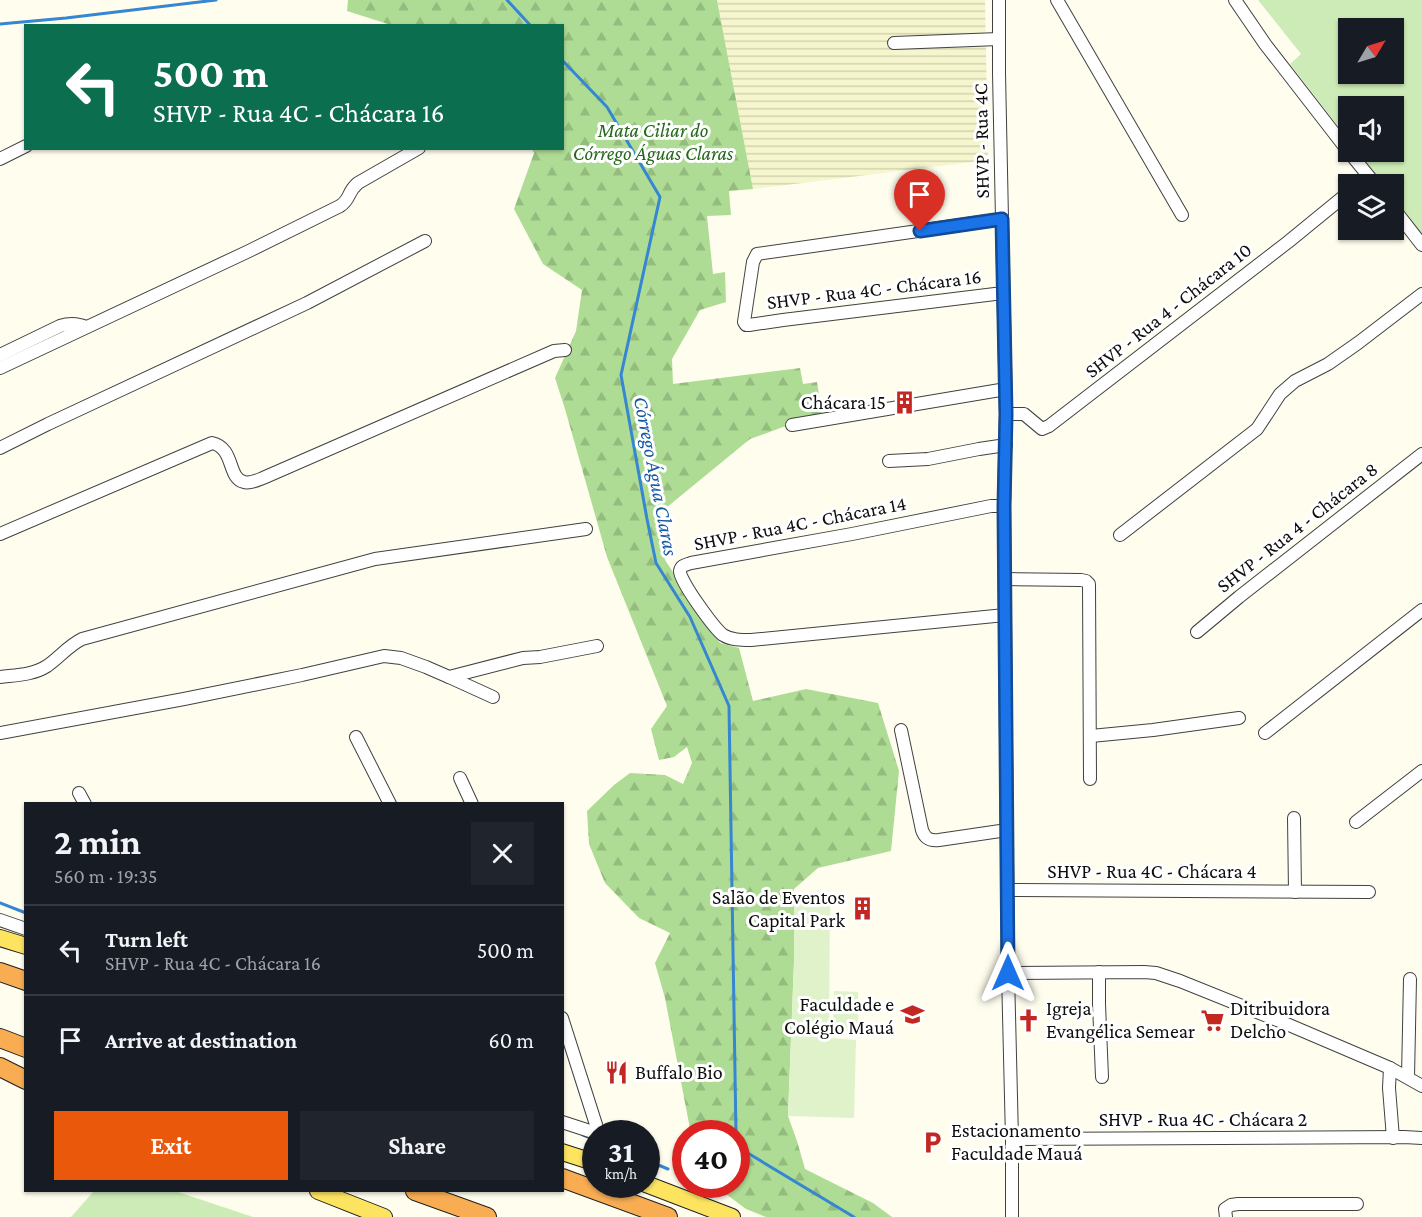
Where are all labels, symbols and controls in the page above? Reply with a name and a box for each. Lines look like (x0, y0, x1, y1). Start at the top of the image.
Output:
north arrow (1338, 18, 1404, 84)
map controls (1338, 18, 1404, 240)
icon: left (54, 48, 132, 126)
text: 500 m (153, 49, 268, 96)
street label: SHVP - Rua 4C (969, 83, 993, 199)
button: sound (1338, 96, 1404, 162)
text: SHVP - Rua 4C - Chácara 16 (153, 98, 444, 128)
park label: Mata Ciliar do Córrego Águas Claras (573, 119, 734, 165)
pin (894, 169, 945, 231)
button: layers (1338, 174, 1404, 240)
icon: arrive (903, 178, 936, 211)
street label: SHVP - Rua 4 - Chácara 10 (1080, 238, 1256, 382)
street label: SHVP - Rua 4C - Chácara 16 (766, 265, 982, 313)
building icon: Chácara 15 (891, 389, 917, 415)
place label: Chácara 15 (801, 391, 886, 413)
water label: Córrego Água Claras (629, 394, 683, 558)
street label: SHVP - Rua 4 - Chácara 8 (1212, 457, 1382, 597)
street label: SHVP - Rua 4C - Chácara 14 (692, 492, 908, 554)
text: 2 min (54, 822, 141, 862)
button: close (471, 822, 534, 885)
street label: SHVP - Rua 4C - Chácara 4 (1047, 860, 1257, 882)
text: 560 m · 19:35 (54, 865, 157, 887)
place label: Salão de Eventos Capital Park (712, 886, 845, 932)
building icon: Salão de Eventos Capital Park (850, 895, 876, 921)
text: Turn left (105, 927, 188, 952)
icon: left (54, 934, 87, 967)
text: 500 m (477, 938, 534, 963)
position arrow (976, 941, 1040, 1005)
text: SHVP - Rua 4C - Chácara 16 (105, 952, 321, 974)
place label: Faculdade e Colégio Mauá (784, 993, 894, 1039)
place label: Igreja Evangélica Semear (1046, 997, 1195, 1043)
place label: Ditribuidora Delcho (1230, 997, 1330, 1042)
school or university icon: Faculdade e Colégio Mauá (899, 1002, 925, 1028)
church icon: Igreja Evangélica Semear (1015, 1007, 1041, 1033)
supermarket icon: Ditribuidora Delcho (1199, 1007, 1225, 1033)
icon: arrive (54, 1024, 87, 1057)
text: Arrive at destination (105, 1028, 297, 1053)
text: 60 m (489, 1028, 534, 1053)
restaurant icon: Buffalo Bio (604, 1059, 630, 1085)
place label: Buffalo Bio (635, 1061, 723, 1083)
street label: SHVP - Rua 4C - Chácara 2 (1099, 1108, 1307, 1130)
button: Exit (54, 1111, 288, 1180)
button: Share (300, 1111, 534, 1180)
place label: Estacionamento Faculdade Mauá (951, 1119, 1082, 1164)
speed limit sign: 40 (672, 1120, 750, 1198)
parking icon: Estacionamento Faculdade Mauá (920, 1129, 946, 1155)
text: 31 (608, 1135, 634, 1168)
text: km/h (605, 1166, 637, 1182)

